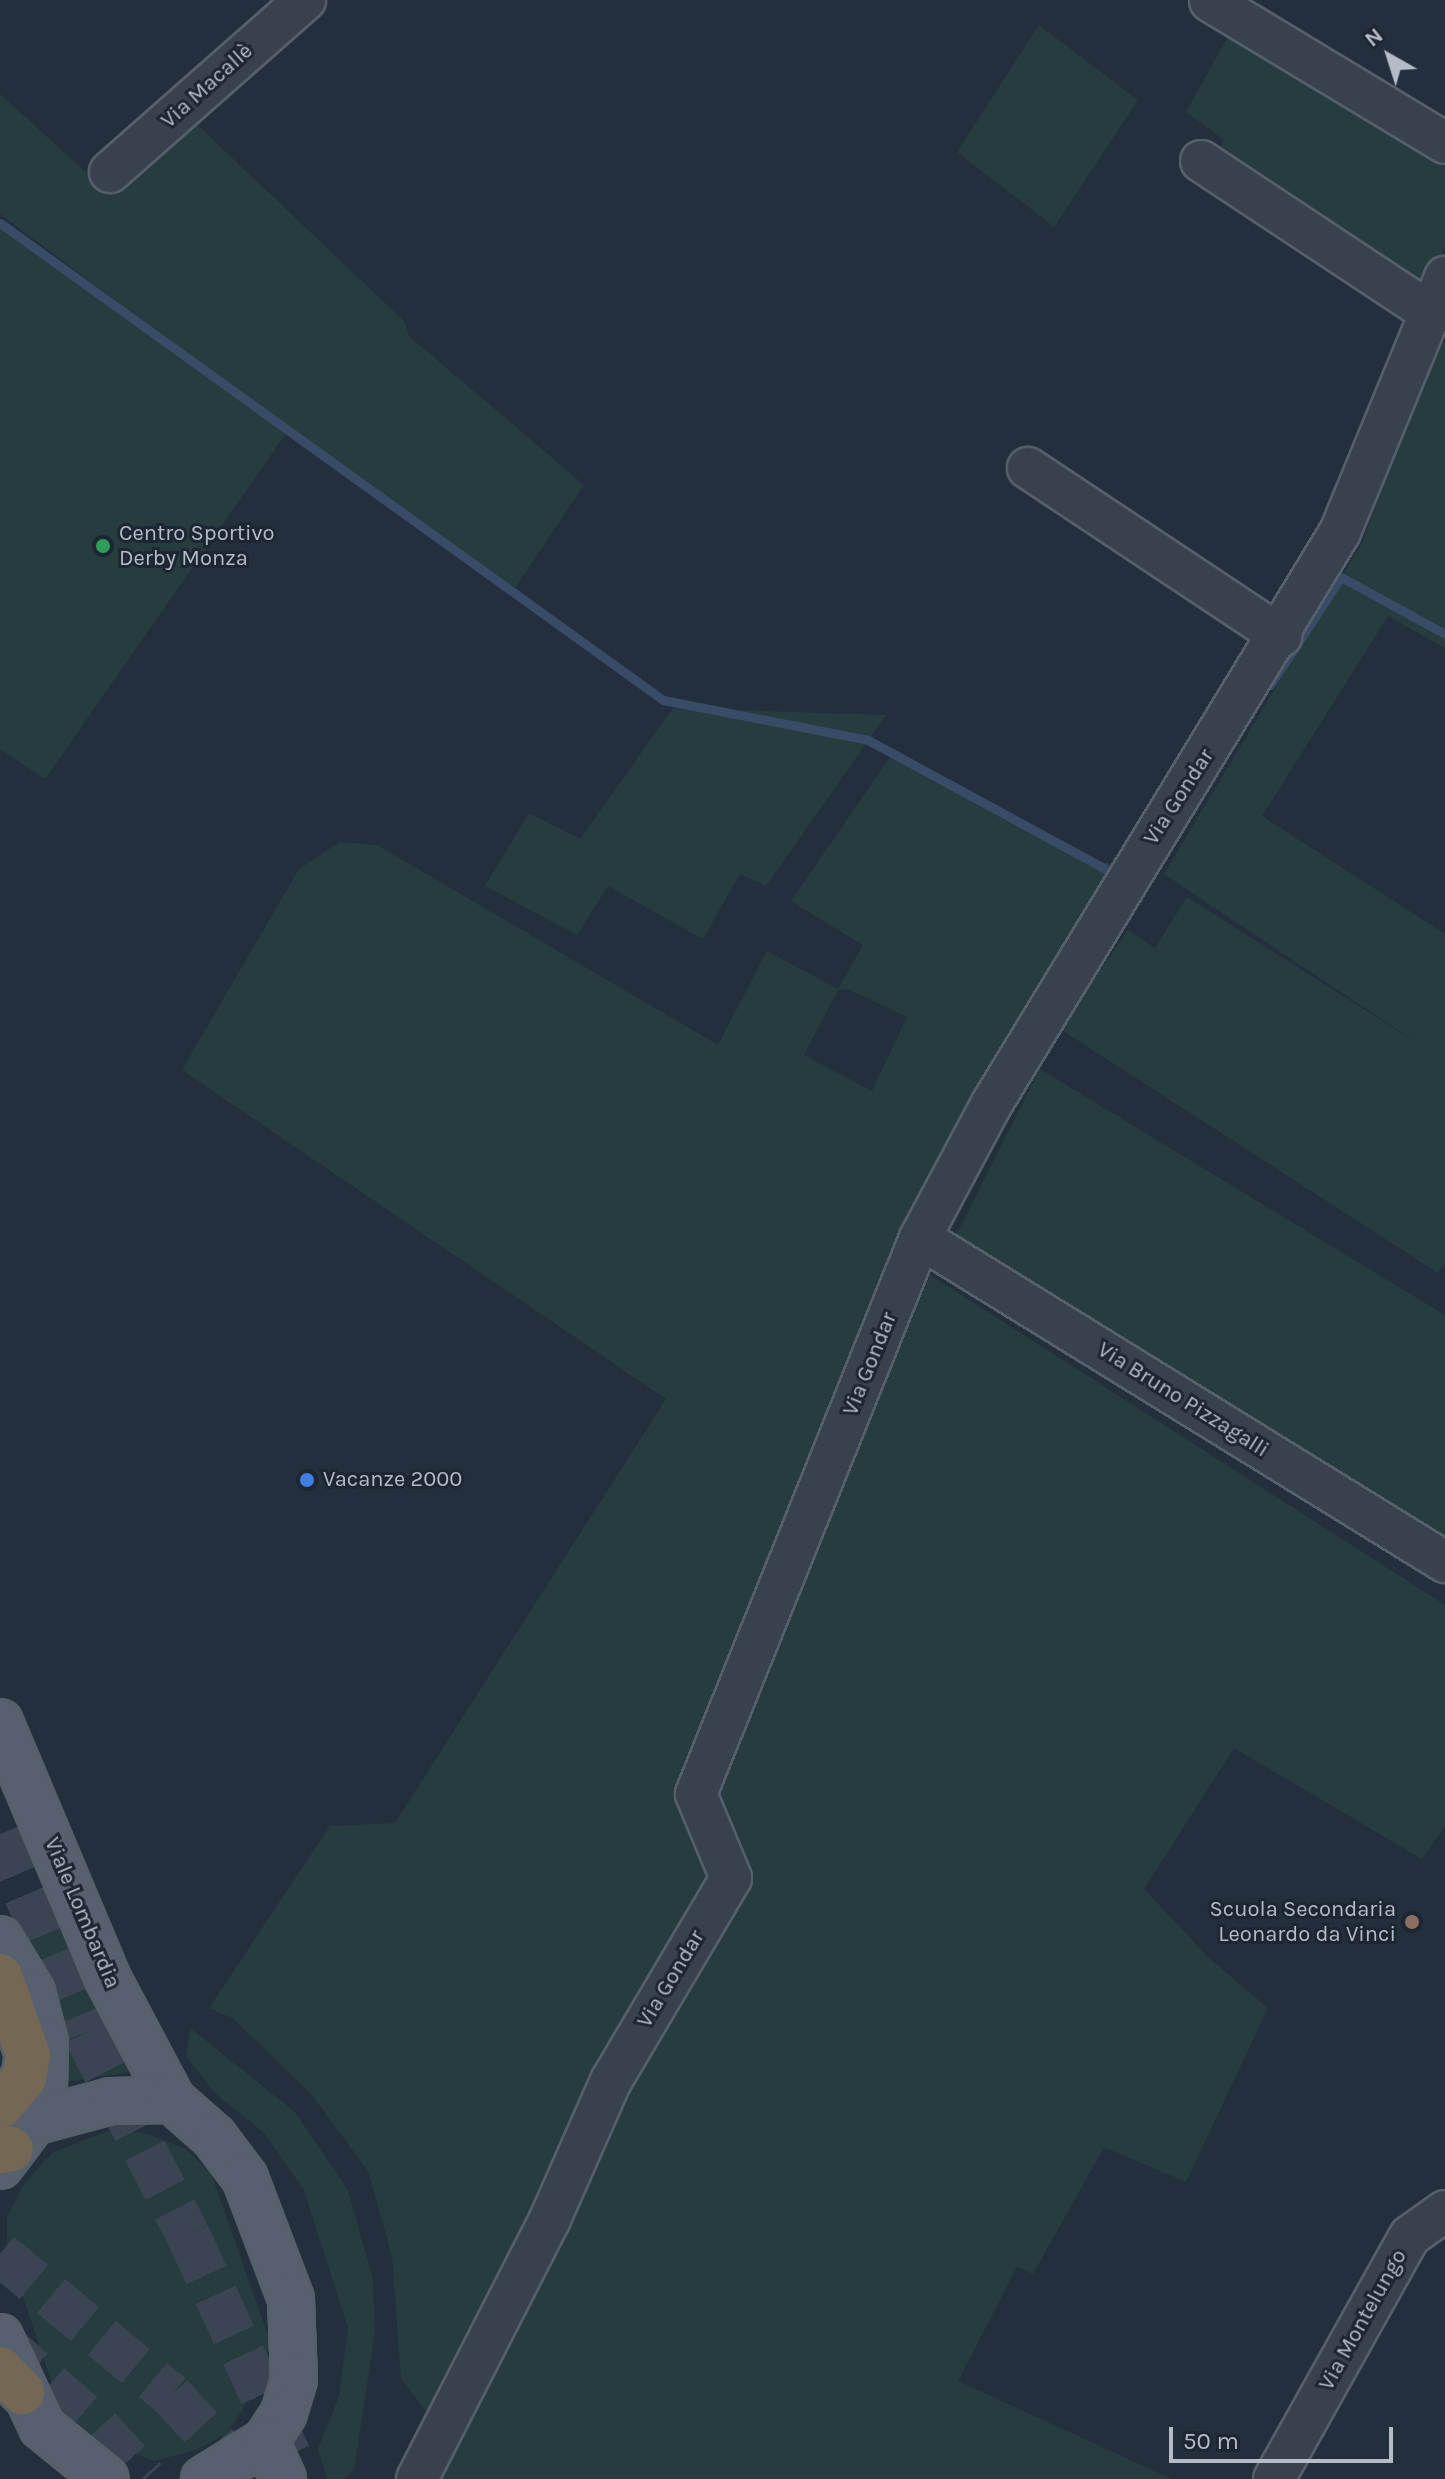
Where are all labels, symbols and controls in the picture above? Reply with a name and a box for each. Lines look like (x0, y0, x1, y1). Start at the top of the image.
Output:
north arrow (1349, 16, 1429, 96)
text: N (1360, 22, 1388, 52)
street label: Via Macallè (156, 38, 258, 134)
place label: Centro Sportivo Derby Monza (119, 520, 275, 572)
marker: Centro Sportivo Derby Monza (94, 537, 112, 555)
street label: Via Gondar (1138, 744, 1220, 850)
street label: Via Gondar (837, 1309, 903, 1419)
street label: Via Bruno Pizzagalli (1093, 1337, 1273, 1463)
place label: Vacanze 2000 (323, 1467, 462, 1493)
marker: Vacanze 2000 (298, 1471, 316, 1489)
street label: Viale Lombardia (38, 1834, 126, 1992)
place label: Scuola Secondaria Leonardo da Vinci (1209, 1896, 1396, 1948)
marker: Scuola Secondaria Leonardo da Vinci (1403, 1913, 1421, 1931)
street label: Via Gondar (632, 1926, 710, 2032)
street label: Via Montelungo (1313, 2245, 1413, 2395)
scale bar (1173, 2411, 1397, 2461)
text: 50 m (1183, 2427, 1239, 2455)

